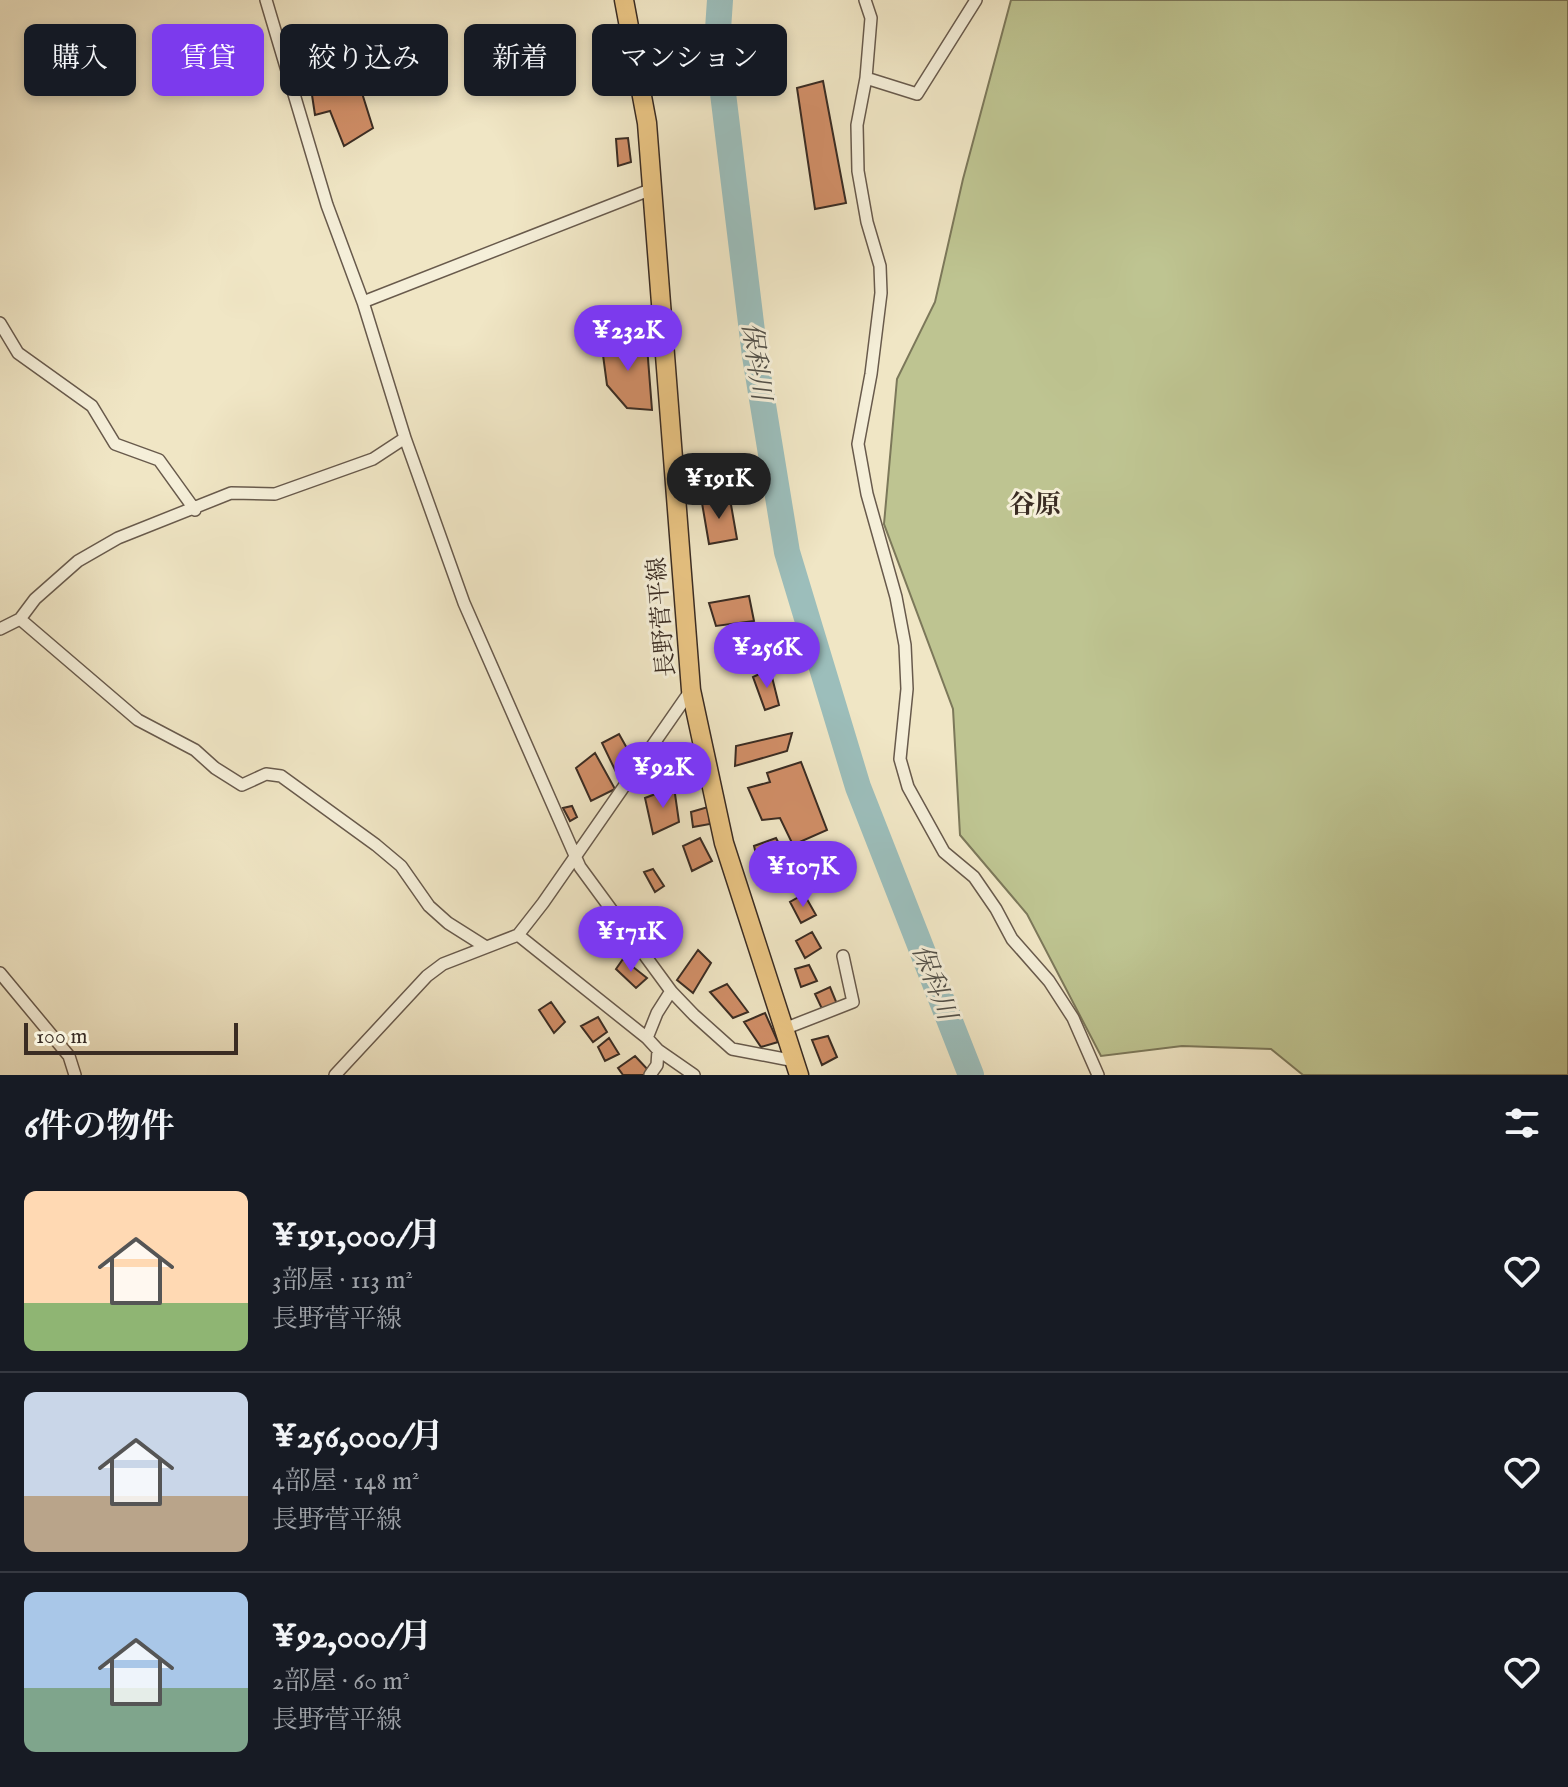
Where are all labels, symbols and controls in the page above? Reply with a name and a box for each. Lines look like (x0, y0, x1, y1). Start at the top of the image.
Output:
chip: 購入 (24, 24, 136, 96)
chip: 賃貸 (152, 24, 264, 96)
chip: 絞り込み (280, 24, 448, 96)
chip: 新着 (464, 24, 576, 96)
chip: マンション (592, 24, 787, 96)
pin: ¥232K (572, 305, 684, 373)
text: ¥232K (592, 314, 664, 347)
water label: 保科川 (734, 320, 778, 405)
pin: ¥191K (663, 453, 775, 521)
text: ¥191K (685, 462, 753, 495)
district label: 谷原 (1009, 489, 1061, 522)
street label: 長野菅平線 (642, 556, 683, 678)
pin: ¥256K (711, 622, 823, 690)
text: ¥256K (732, 631, 802, 664)
pin: ¥92K (616, 742, 710, 810)
text: ¥92K (632, 751, 694, 784)
pin: ¥107K (747, 841, 859, 909)
text: ¥107K (767, 850, 839, 883)
pin: ¥171K (575, 906, 687, 974)
text: ¥171K (596, 915, 666, 948)
water label: 保科川 (904, 940, 964, 1028)
scale bar (24, 1019, 238, 1055)
text: 100 m (36, 1023, 88, 1051)
icon: filters (1500, 1101, 1544, 1145)
text: 6件の物件 (24, 1106, 174, 1149)
text: ¥191,000/月 (272, 1215, 442, 1258)
icon: home (88, 1223, 184, 1319)
icon: heart (1500, 1249, 1544, 1293)
text: 3部屋 · 113 m² (272, 1264, 413, 1297)
text: 長野菅平線 (272, 1303, 402, 1336)
text: ¥256,000/月 (272, 1416, 444, 1459)
icon: home (88, 1424, 184, 1520)
icon: heart (1500, 1450, 1544, 1494)
text: 4部屋 · 148 m² (272, 1465, 419, 1498)
text: 長野菅平線 (272, 1504, 402, 1537)
text: ¥92,000/月 (272, 1616, 432, 1659)
icon: home (88, 1624, 184, 1720)
icon: heart (1500, 1650, 1544, 1694)
text: 2部屋 · 60 m² (272, 1665, 410, 1698)
text: 長野菅平線 (272, 1704, 402, 1737)

